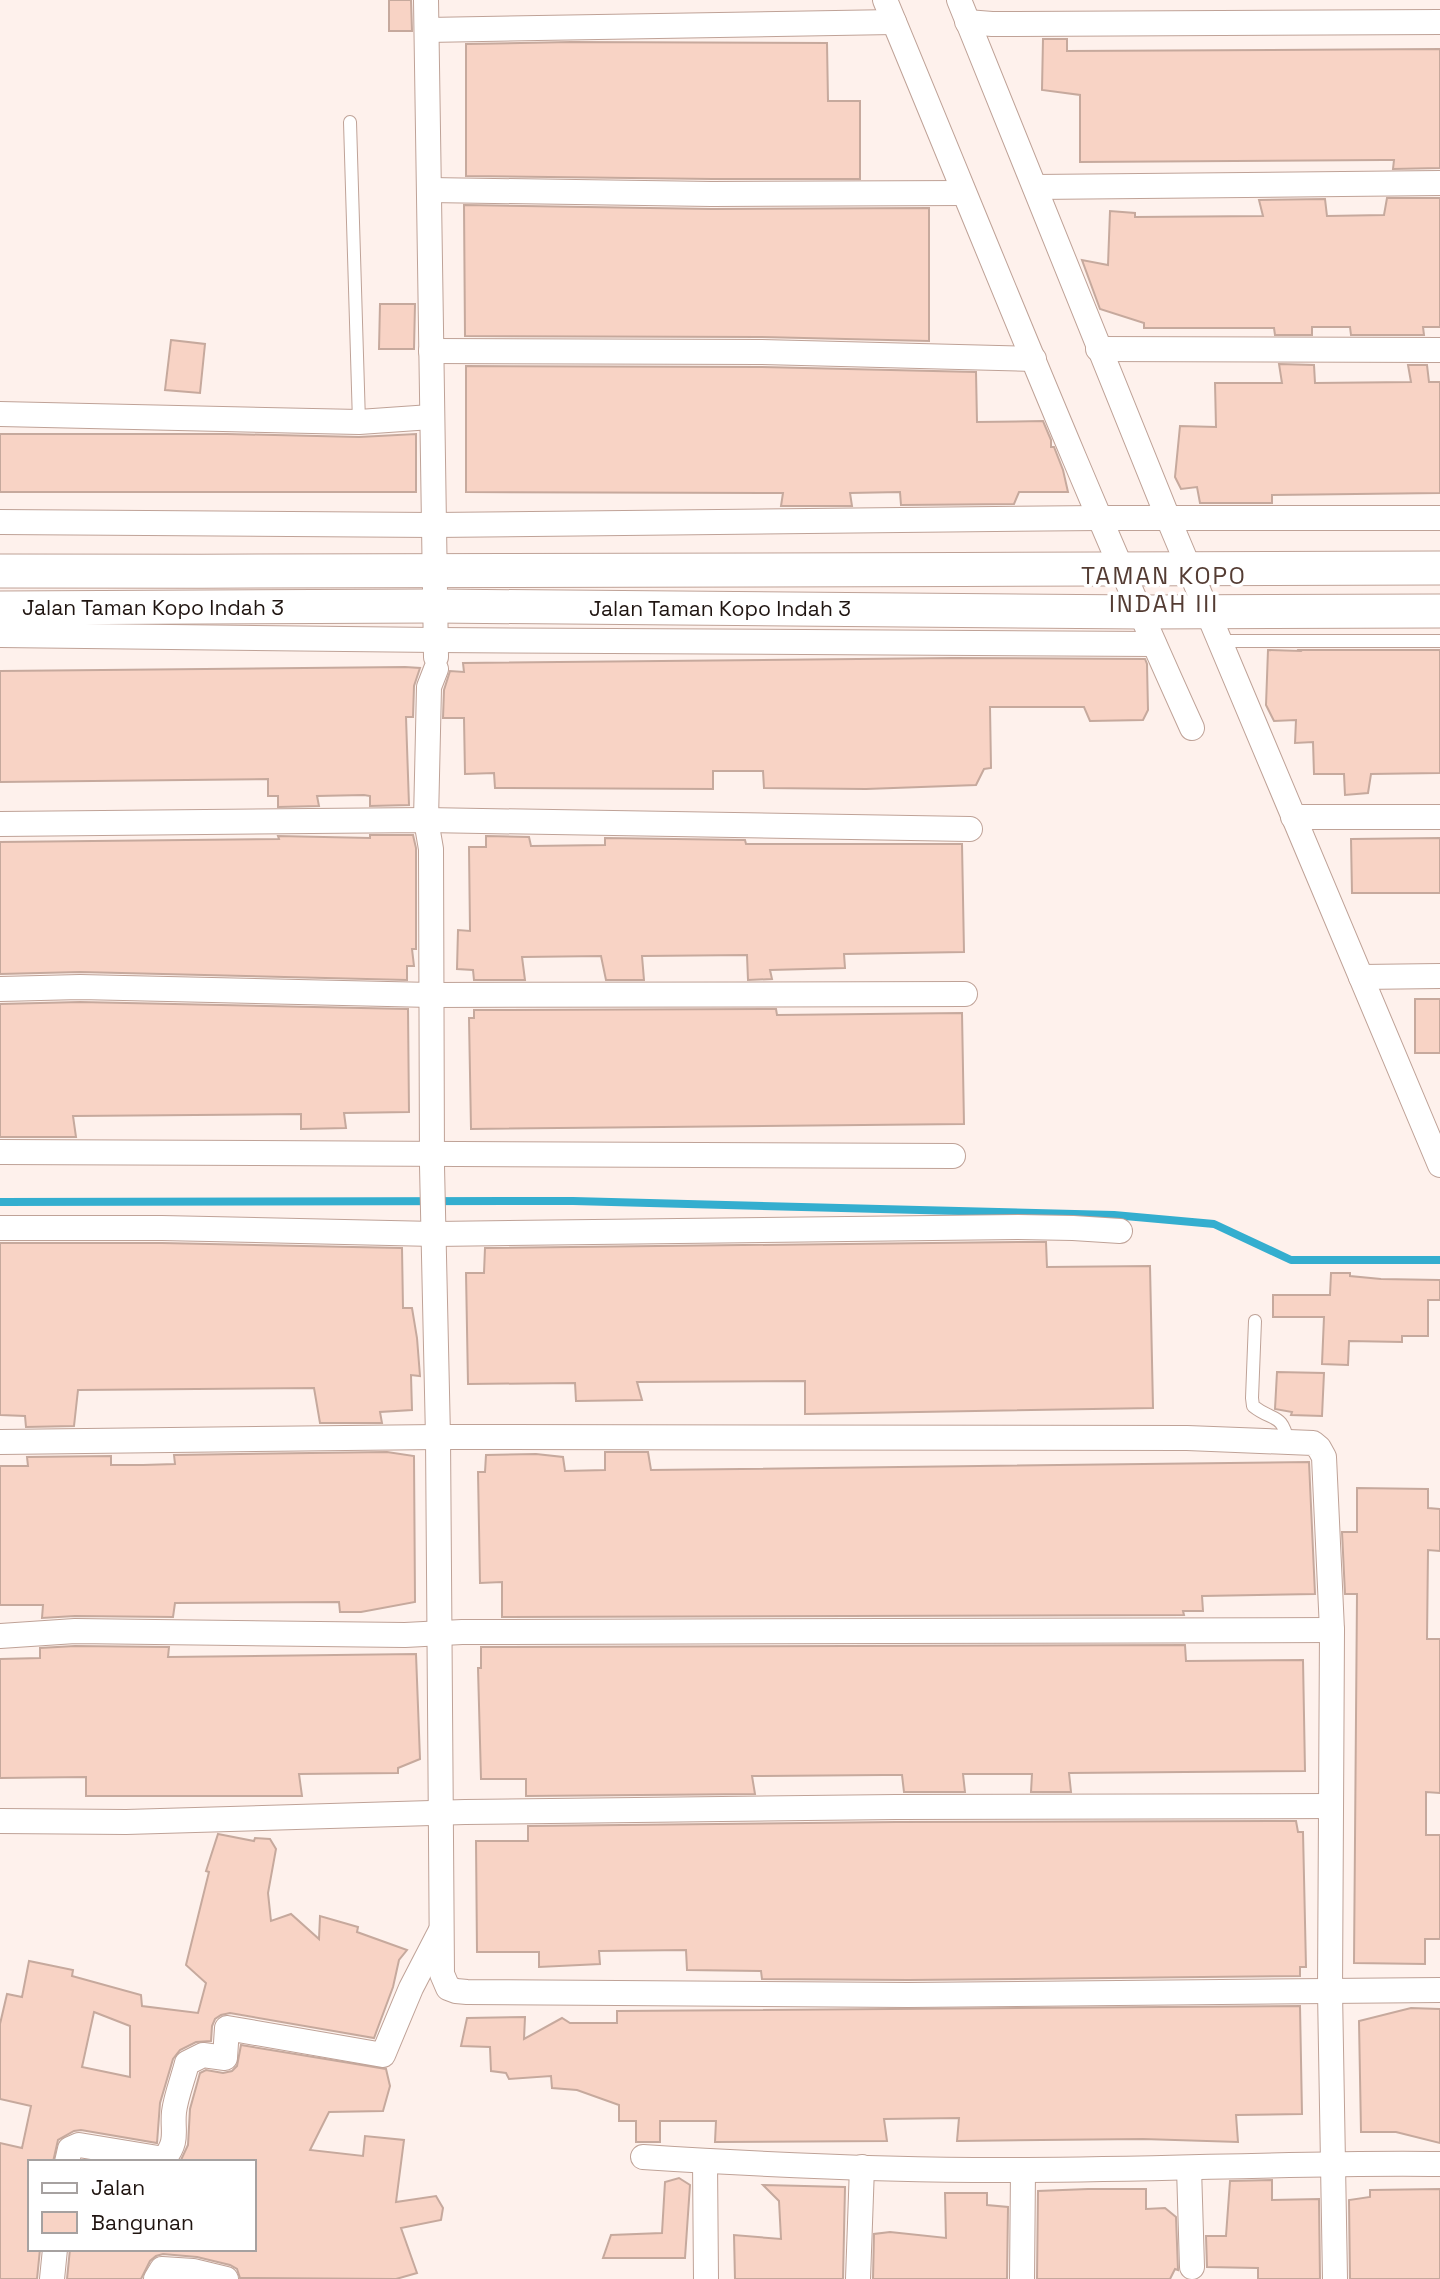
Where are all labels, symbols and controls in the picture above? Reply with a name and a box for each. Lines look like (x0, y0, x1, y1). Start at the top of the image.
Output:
district label: TAMAN KOPO INDAH III (1081, 560, 1247, 619)
street label: Jalan Taman Kopo Indah 3 (22, 594, 284, 621)
street label: Jalan Taman Kopo Indah 3 (589, 595, 851, 622)
legend (28, 2160, 256, 2251)
text: Jalan (91, 2174, 145, 2201)
text: Bangunan (91, 2209, 194, 2236)

